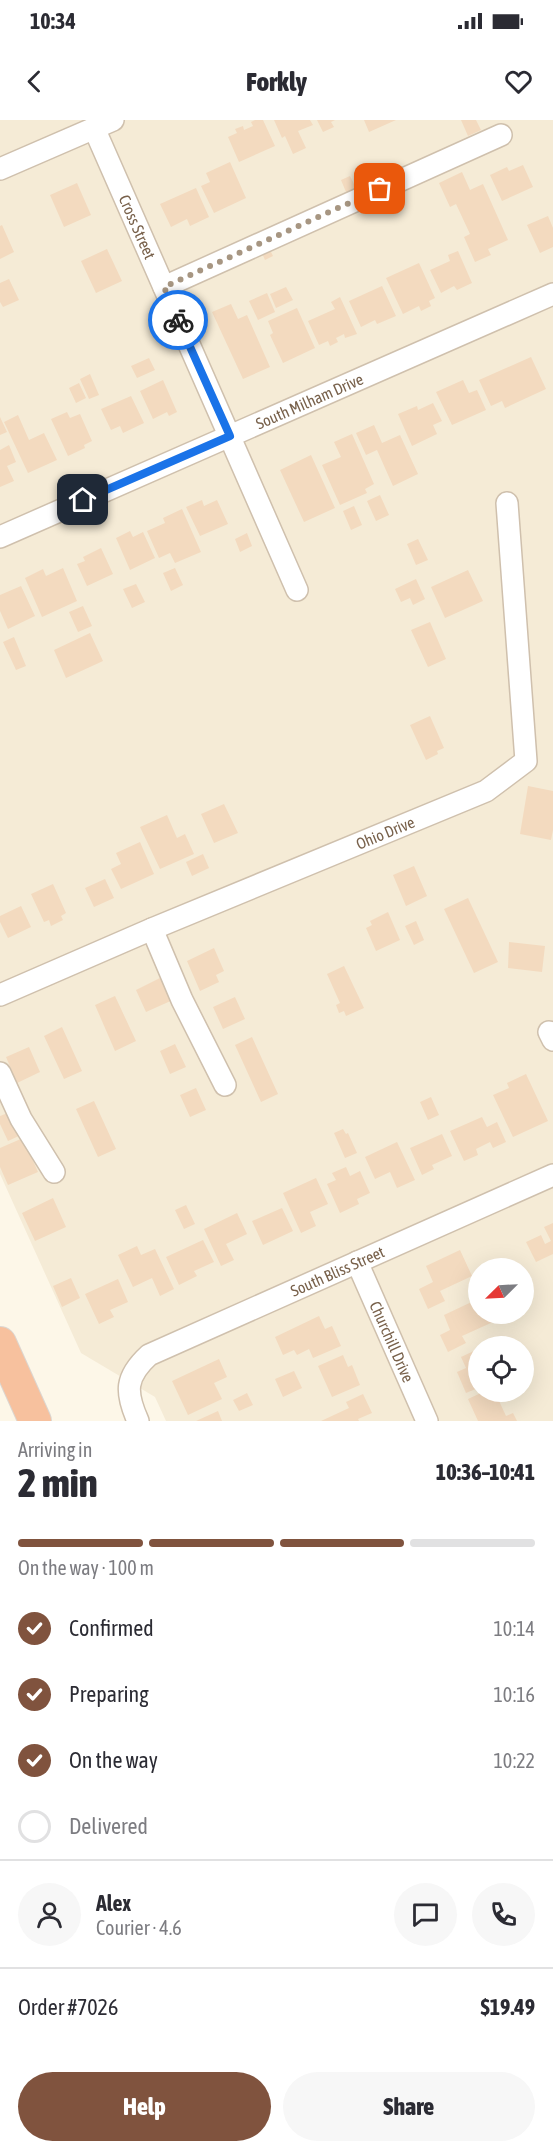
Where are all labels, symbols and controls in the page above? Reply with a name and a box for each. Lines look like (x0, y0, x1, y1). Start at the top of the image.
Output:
text: 10:34 (30, 8, 76, 34)
icon: back (18, 65, 51, 98)
icon: heart (502, 65, 535, 98)
text: Forkly (246, 66, 307, 97)
pin (354, 163, 405, 214)
icon: bag (363, 172, 396, 205)
street label: Cross Street (116, 192, 160, 262)
courier (148, 290, 208, 350)
icon: bike (162, 304, 195, 337)
street label: South Milham Drive (253, 370, 366, 432)
pin (57, 474, 108, 525)
icon: home (66, 483, 99, 516)
street label: Ohio Drive (353, 813, 417, 853)
street label: South Bliss Street (288, 1242, 387, 1300)
north arrow (468, 1258, 534, 1324)
map controls (468, 1258, 534, 1402)
street label: Churchill Drive (366, 1298, 418, 1385)
button: locate (468, 1336, 534, 1402)
text: Arriving in (18, 1438, 92, 1461)
text: 10:36–10:41 (436, 1459, 535, 1485)
text: 2 min (18, 1461, 98, 1505)
text: On the way · 100 m (18, 1556, 154, 1579)
icon: check (18, 1612, 51, 1645)
text: Confirmed (69, 1615, 154, 1641)
text: 10:14 (493, 1617, 535, 1640)
icon: check (18, 1678, 51, 1711)
text: Preparing (69, 1681, 149, 1707)
text: 10:16 (493, 1683, 535, 1706)
icon: check (18, 1744, 51, 1777)
text: On the way (69, 1747, 158, 1773)
text: 10:22 (493, 1749, 535, 1772)
text: Delivered (69, 1813, 148, 1839)
button: person (18, 1883, 81, 1946)
button: chat (394, 1883, 457, 1946)
button: phone (472, 1883, 535, 1946)
text: Alex (96, 1890, 131, 1916)
text: Courier · 4.6 (96, 1916, 182, 1939)
text: Order #7026 (18, 1994, 118, 2020)
text: $19.49 (480, 1994, 535, 2020)
button: Help (18, 2072, 271, 2141)
button: Share (283, 2072, 535, 2141)

